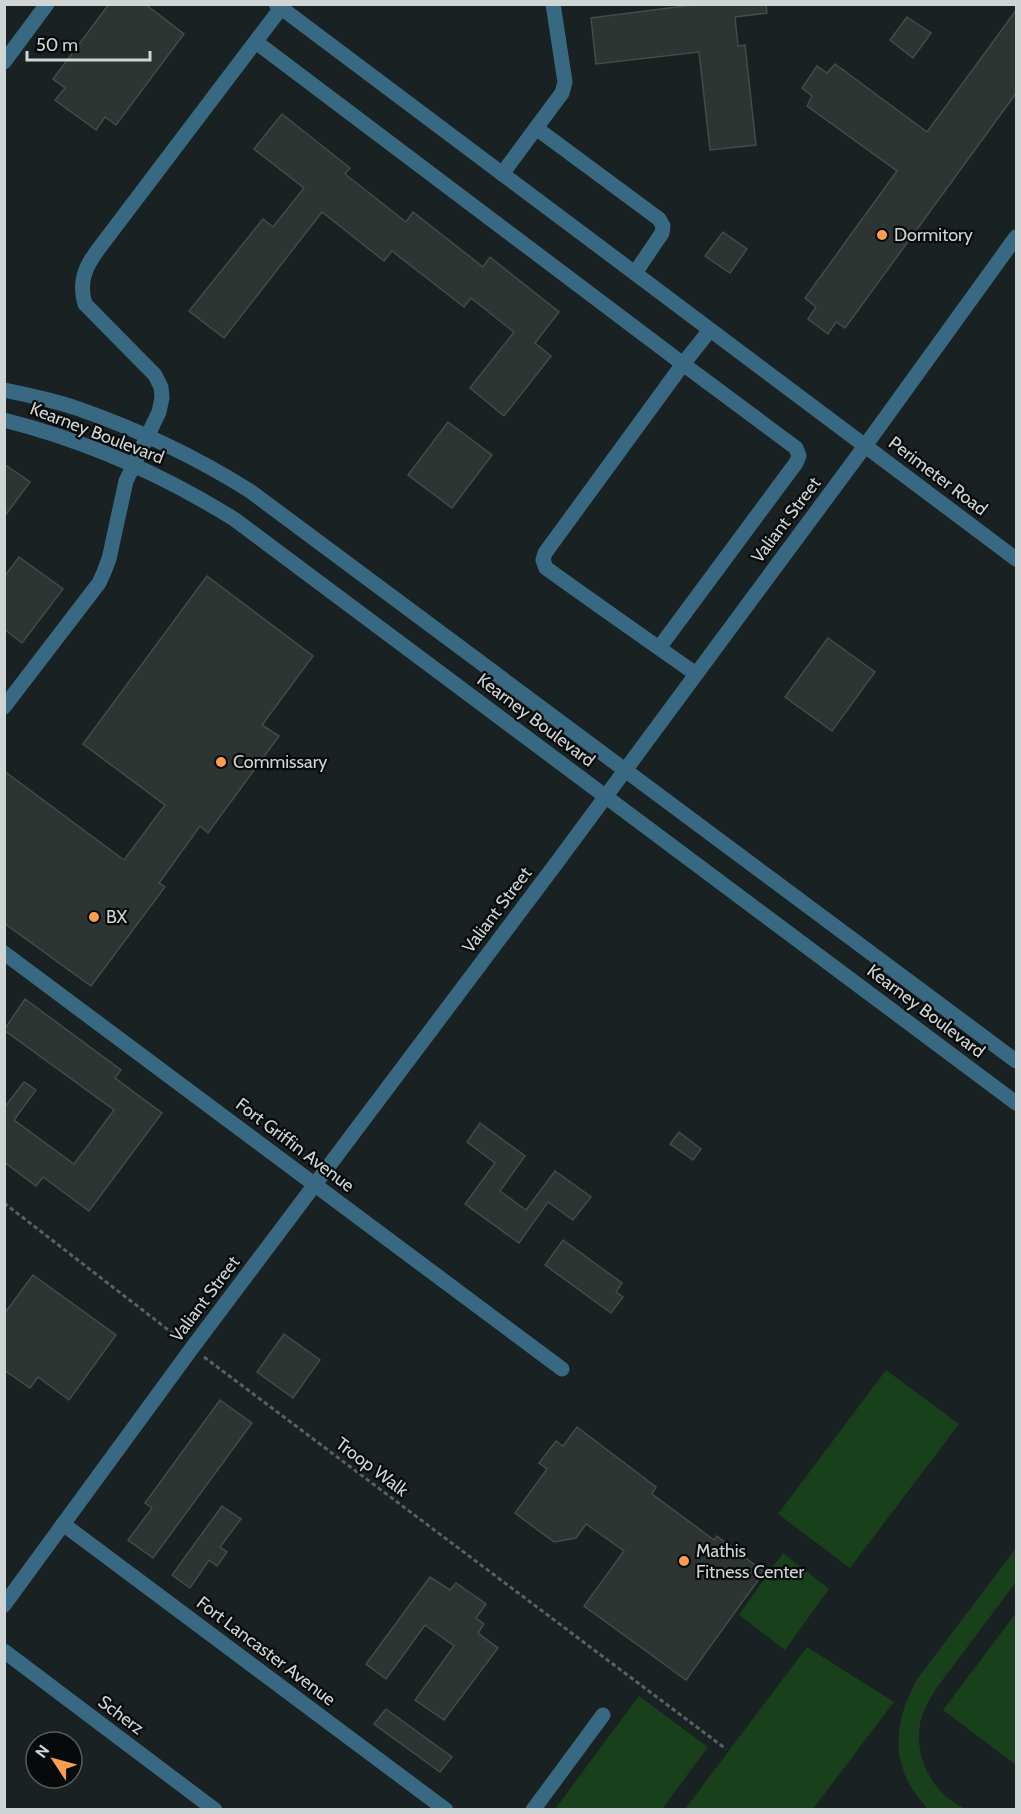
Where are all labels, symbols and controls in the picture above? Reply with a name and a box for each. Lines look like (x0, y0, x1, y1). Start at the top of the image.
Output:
scale bar (27, 24, 150, 62)
text: 50 m (36, 34, 78, 56)
place label: Dormitory (894, 224, 973, 246)
marker: Dormitory (875, 228, 889, 242)
street label: Kearney Boulevard (27, 397, 167, 469)
street label: Perimeter Road (884, 432, 992, 520)
street label: Valiant Street (747, 473, 825, 567)
street label: Kearney Boulevard (473, 669, 599, 771)
place label: Commissary (233, 751, 327, 773)
marker: Commissary (214, 755, 228, 769)
street label: Valiant Street (458, 863, 536, 957)
place label: BX (106, 906, 127, 928)
marker: BX (87, 910, 101, 924)
street label: Kearney Boulevard (863, 960, 989, 1062)
street label: Fort Griffin Avenue (231, 1093, 359, 1197)
street label: Valiant Street (166, 1252, 244, 1346)
street label: Troop Walk (332, 1433, 413, 1502)
place label: Mathis Fitness Center (696, 1540, 805, 1583)
marker: Mathis Fitness Center (677, 1554, 691, 1568)
street label: Fort Lancaster Avenue (192, 1592, 340, 1710)
street label: Scherz (94, 1691, 149, 1740)
north arrow (24, 1730, 84, 1790)
text: N (31, 1741, 53, 1762)

